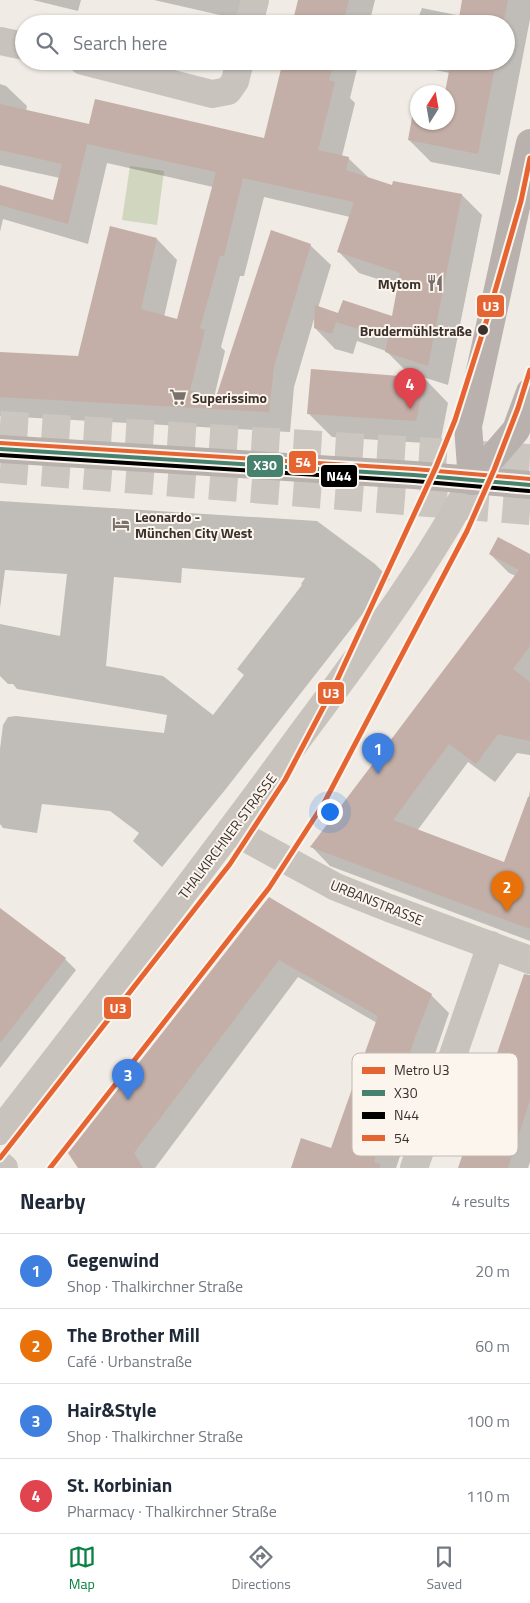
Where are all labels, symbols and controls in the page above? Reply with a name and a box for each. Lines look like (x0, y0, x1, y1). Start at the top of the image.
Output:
search box (15, 15, 515, 70)
text: Search here (73, 28, 167, 57)
icon: search (33, 29, 61, 57)
north arrow (410, 85, 455, 130)
place label: Mytom (378, 273, 421, 294)
restaurant icon: Mytom (425, 273, 445, 293)
line badge: U3 (476, 294, 505, 318)
text: U3 (483, 295, 500, 316)
place label: Brudermühlstraße (360, 320, 472, 341)
marker: Brudermühlstraße (476, 323, 490, 337)
pin: 4 (394, 368, 426, 409)
supermarket icon: Superissimo (168, 387, 188, 407)
place label: Superissimo (192, 387, 267, 408)
line badge: 54 (288, 450, 317, 474)
text: 54 (295, 451, 311, 472)
line badge: X30 (246, 454, 284, 478)
text: X30 (253, 454, 277, 475)
line badge: N44 (320, 464, 358, 488)
text: N44 (326, 465, 352, 486)
place label: Leonardo - München City West (135, 506, 252, 543)
hotel icon: Leonardo - München City West (111, 514, 131, 534)
line badge: U3 (317, 681, 345, 705)
text: U3 (323, 682, 340, 703)
pin: 1 (362, 733, 394, 774)
street label: THALKIRCHNER STRASSE (173, 769, 281, 903)
your location (317, 799, 343, 825)
pin: 2 (491, 871, 523, 912)
street label: URBANSTRASSE (327, 874, 427, 930)
line badge: U3 (103, 996, 132, 1020)
text: U3 (110, 997, 127, 1018)
legend (352, 1053, 518, 1156)
pin: 3 (112, 1059, 144, 1100)
text: Metro U3 (394, 1059, 450, 1080)
text: X30 (394, 1082, 418, 1103)
text: N44 (394, 1104, 419, 1125)
text: 54 (394, 1127, 410, 1148)
text: Nearby (20, 1185, 85, 1217)
text: 4 results (451, 1189, 510, 1213)
text: Gegenwind (67, 1245, 159, 1274)
text: 1 (32, 1259, 40, 1283)
text: 20 m (475, 1259, 510, 1283)
text: Shop · Thalkirchner Straße (67, 1274, 243, 1298)
text: The Brother Mill (67, 1320, 200, 1349)
text: 2 (32, 1334, 40, 1358)
text: 60 m (475, 1334, 510, 1358)
text: Café · Urbanstraße (67, 1349, 192, 1373)
text: Hair&Style (67, 1395, 156, 1424)
text: 3 (32, 1409, 40, 1433)
text: 100 m (466, 1409, 510, 1433)
text: Shop · Thalkirchner Straße (67, 1424, 243, 1448)
text: St. Korbinian (67, 1470, 172, 1499)
text: 4 (32, 1484, 40, 1508)
text: 110 m (466, 1484, 510, 1508)
text: Pharmacy · Thalkirchner Straße (67, 1499, 277, 1523)
tab: Map (68, 1543, 96, 1594)
tab: Directions (231, 1543, 291, 1594)
tab: Saved (427, 1543, 462, 1594)

